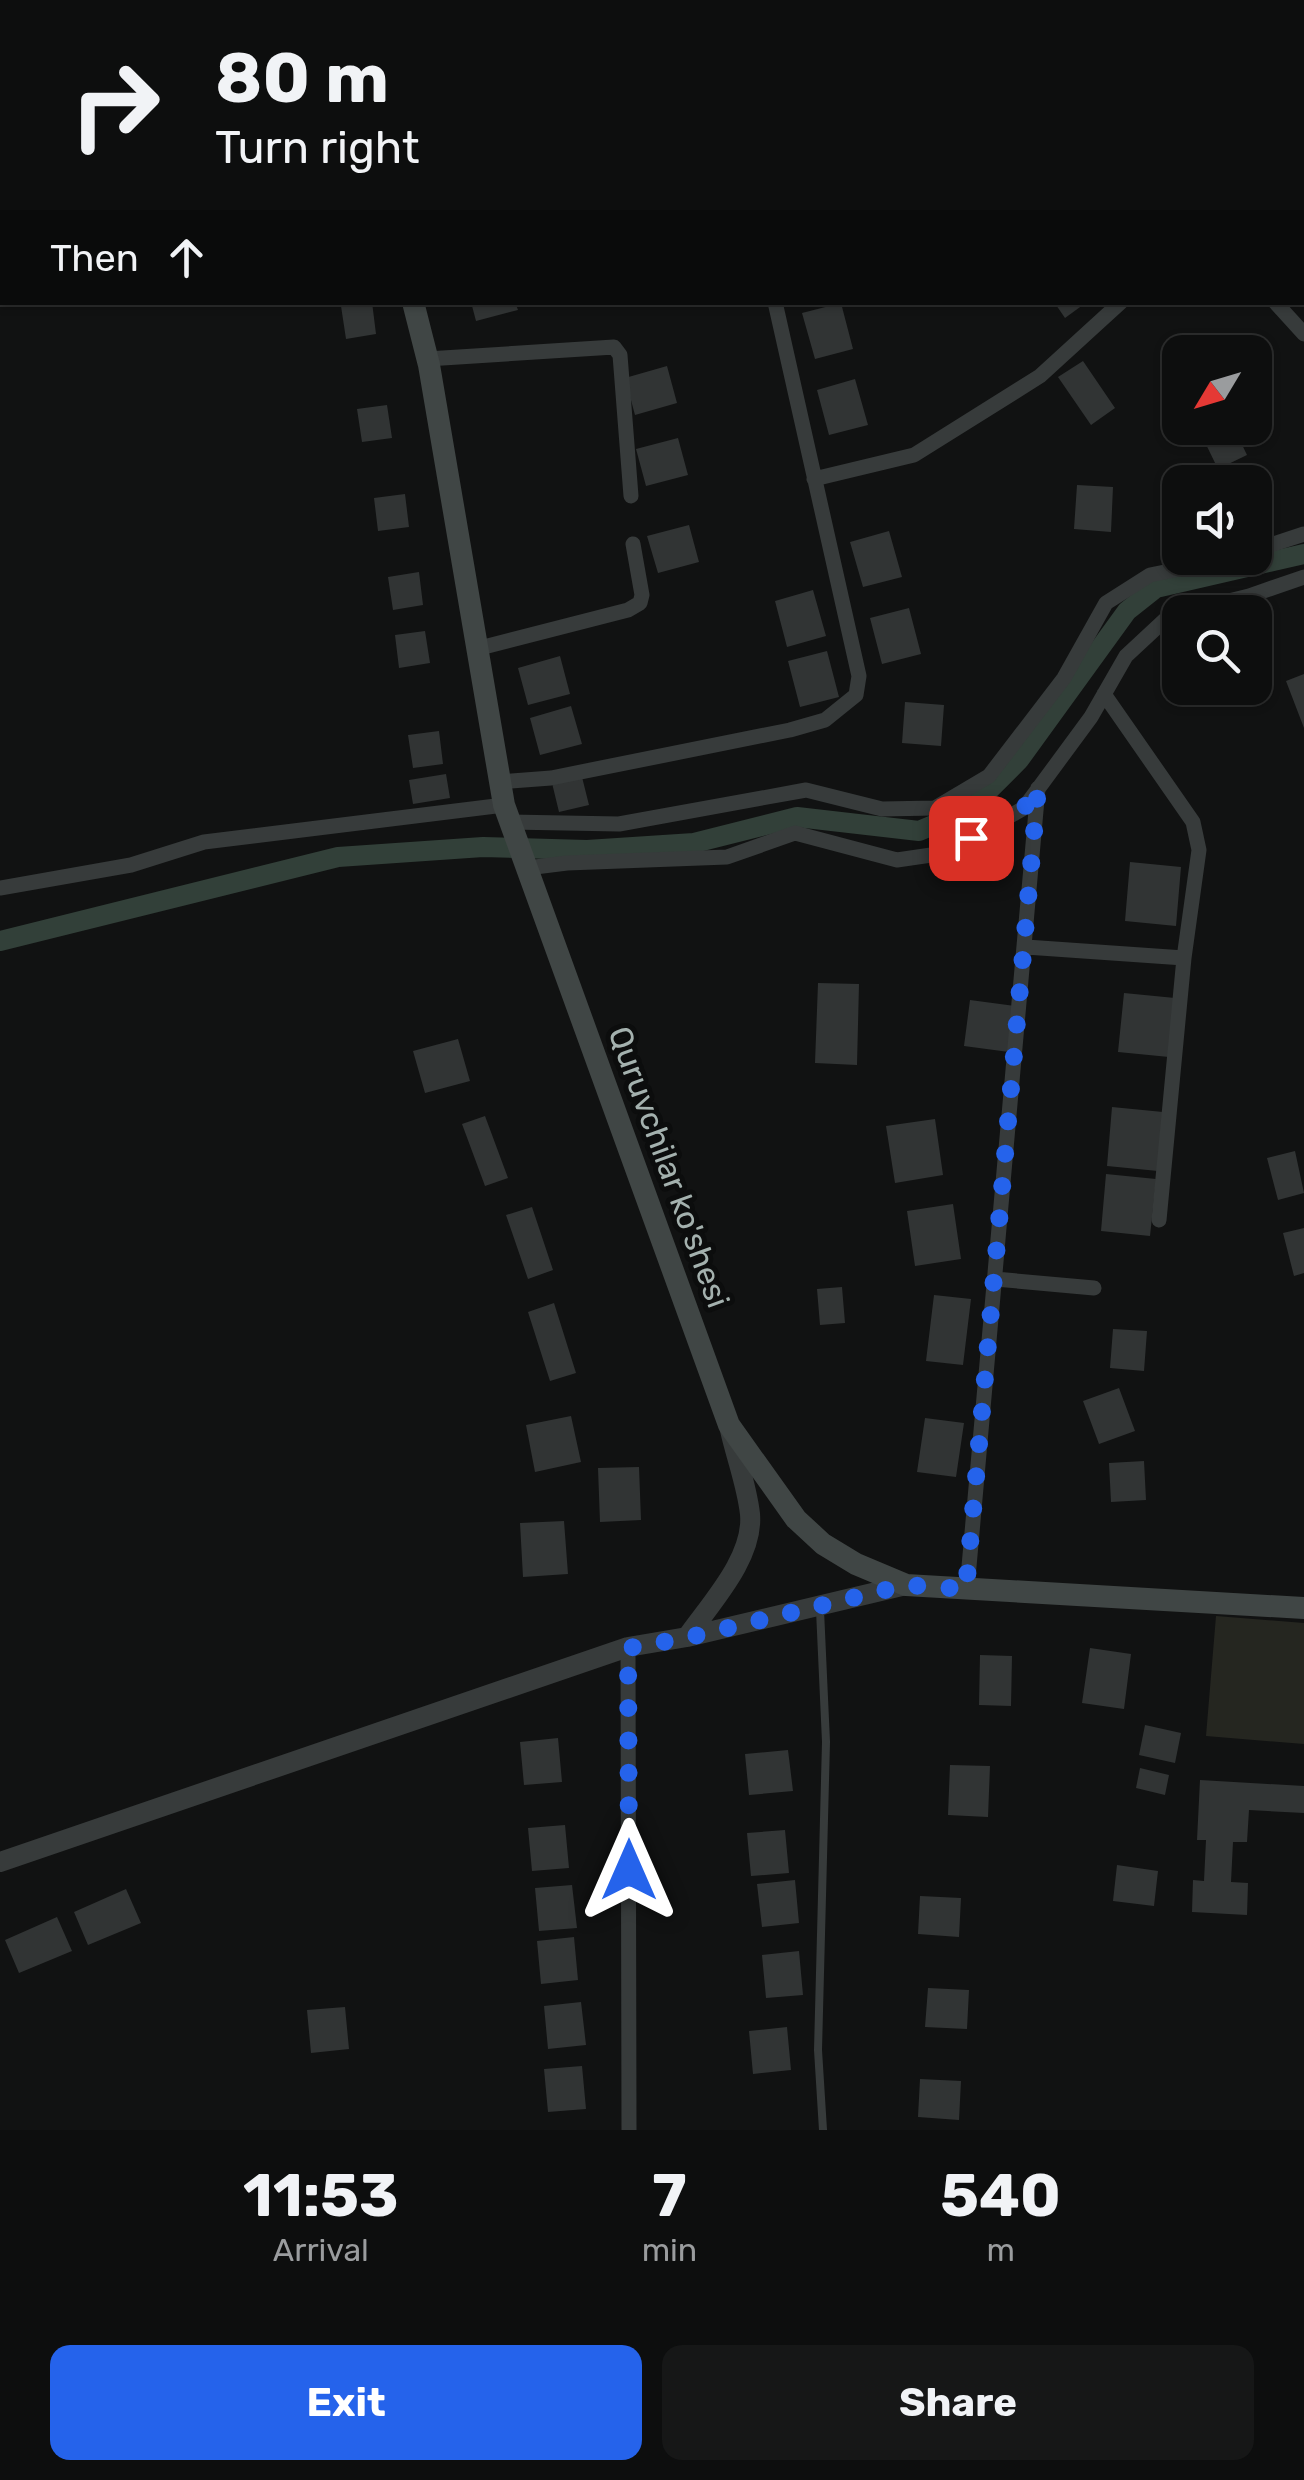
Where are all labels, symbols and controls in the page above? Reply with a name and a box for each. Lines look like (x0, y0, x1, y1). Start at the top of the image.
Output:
text: 80 m (215, 37, 389, 120)
icon: right (50, 40, 180, 170)
text: Turn right (215, 121, 419, 174)
icon: ahead (159, 230, 214, 285)
text: Then (50, 235, 139, 281)
north arrow (1162, 335, 1272, 445)
map controls (1162, 335, 1272, 705)
button: sound (1162, 465, 1272, 575)
button: search (1162, 595, 1272, 705)
pin (929, 796, 1014, 881)
icon: arrive (944, 811, 999, 866)
street label: Quruvchilar ko'shesi (600, 1021, 738, 1313)
position arrow (577, 1818, 681, 1922)
text: 11:53 (243, 2160, 399, 2231)
text: 7 (652, 2160, 687, 2231)
text: 540 (940, 2160, 1061, 2231)
text: Arrival (273, 2231, 369, 2269)
text: min (642, 2231, 697, 2269)
text: m (986, 2231, 1015, 2269)
button: Exit (50, 2345, 642, 2460)
button: Share (662, 2345, 1254, 2460)

